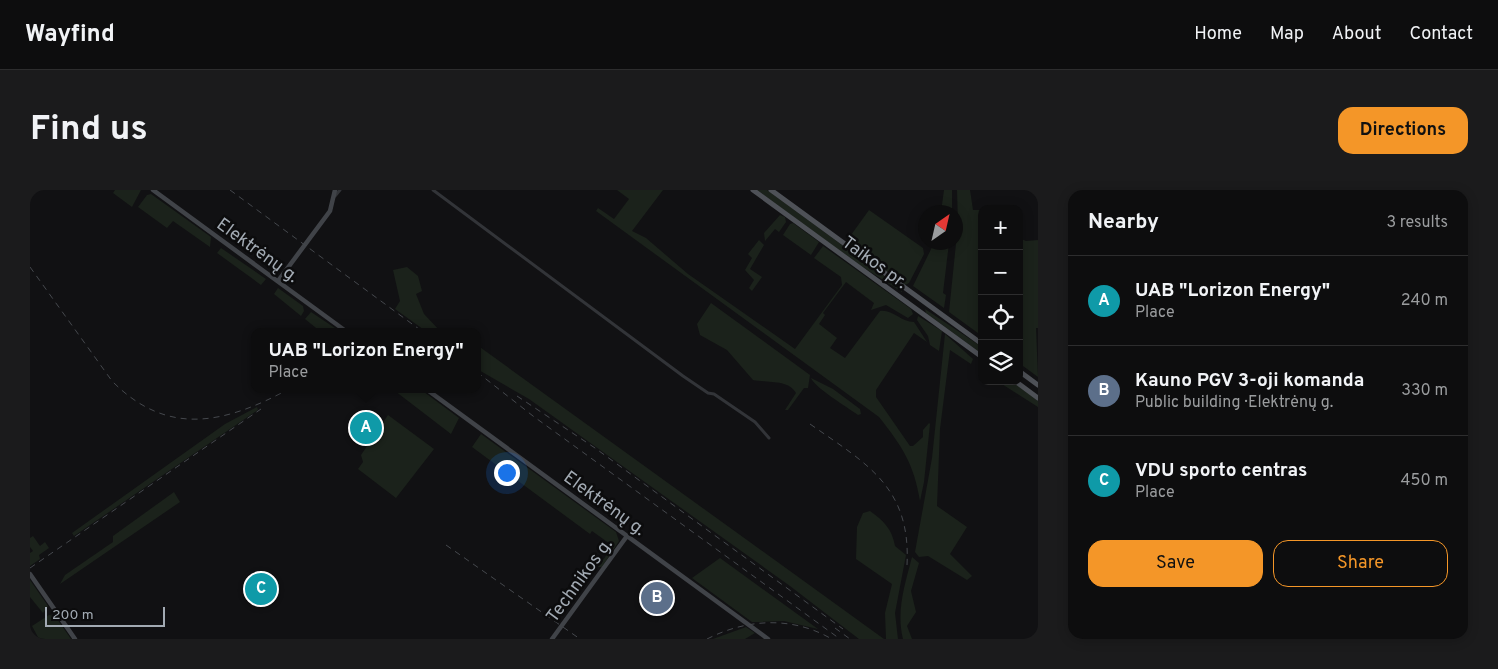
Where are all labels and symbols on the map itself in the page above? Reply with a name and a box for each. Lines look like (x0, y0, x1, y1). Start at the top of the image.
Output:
north arrow (918, 205, 963, 250)
street label: Elektrėnų g. (211, 214, 303, 289)
street label: Taikos pr. (837, 232, 911, 295)
pin: A (350, 409, 382, 447)
your location (494, 460, 520, 486)
street label: Elektrėnų g. (558, 467, 650, 542)
street label: Technikos g. (542, 534, 619, 628)
pin: C (245, 570, 277, 608)
pin: B (641, 579, 673, 617)
scale bar (45, 604, 165, 627)

